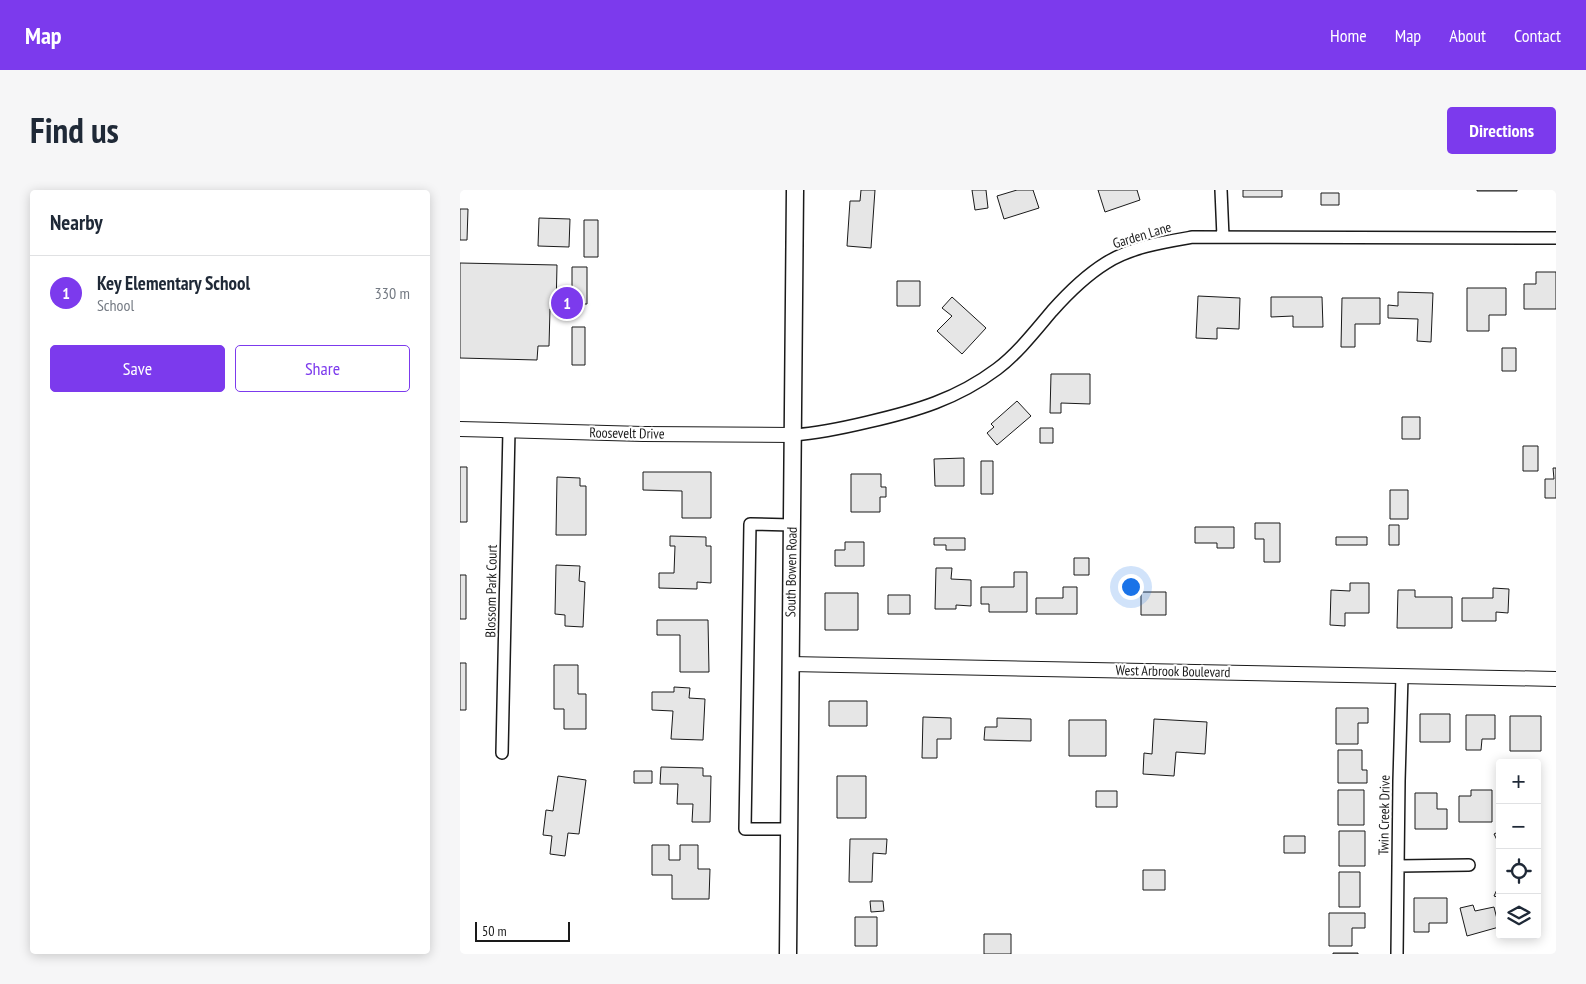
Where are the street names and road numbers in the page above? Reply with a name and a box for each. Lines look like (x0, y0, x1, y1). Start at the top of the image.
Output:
street label: Garden Lane (1110, 217, 1174, 252)
street label: Roosevelt Drive (589, 423, 665, 443)
street label: South Bowen Road (781, 527, 801, 617)
street label: Blossom Park Court (481, 544, 501, 638)
street label: West Arbrook Boulevard (1115, 661, 1231, 681)
street label: Twin Creek Drive (1374, 775, 1394, 855)

